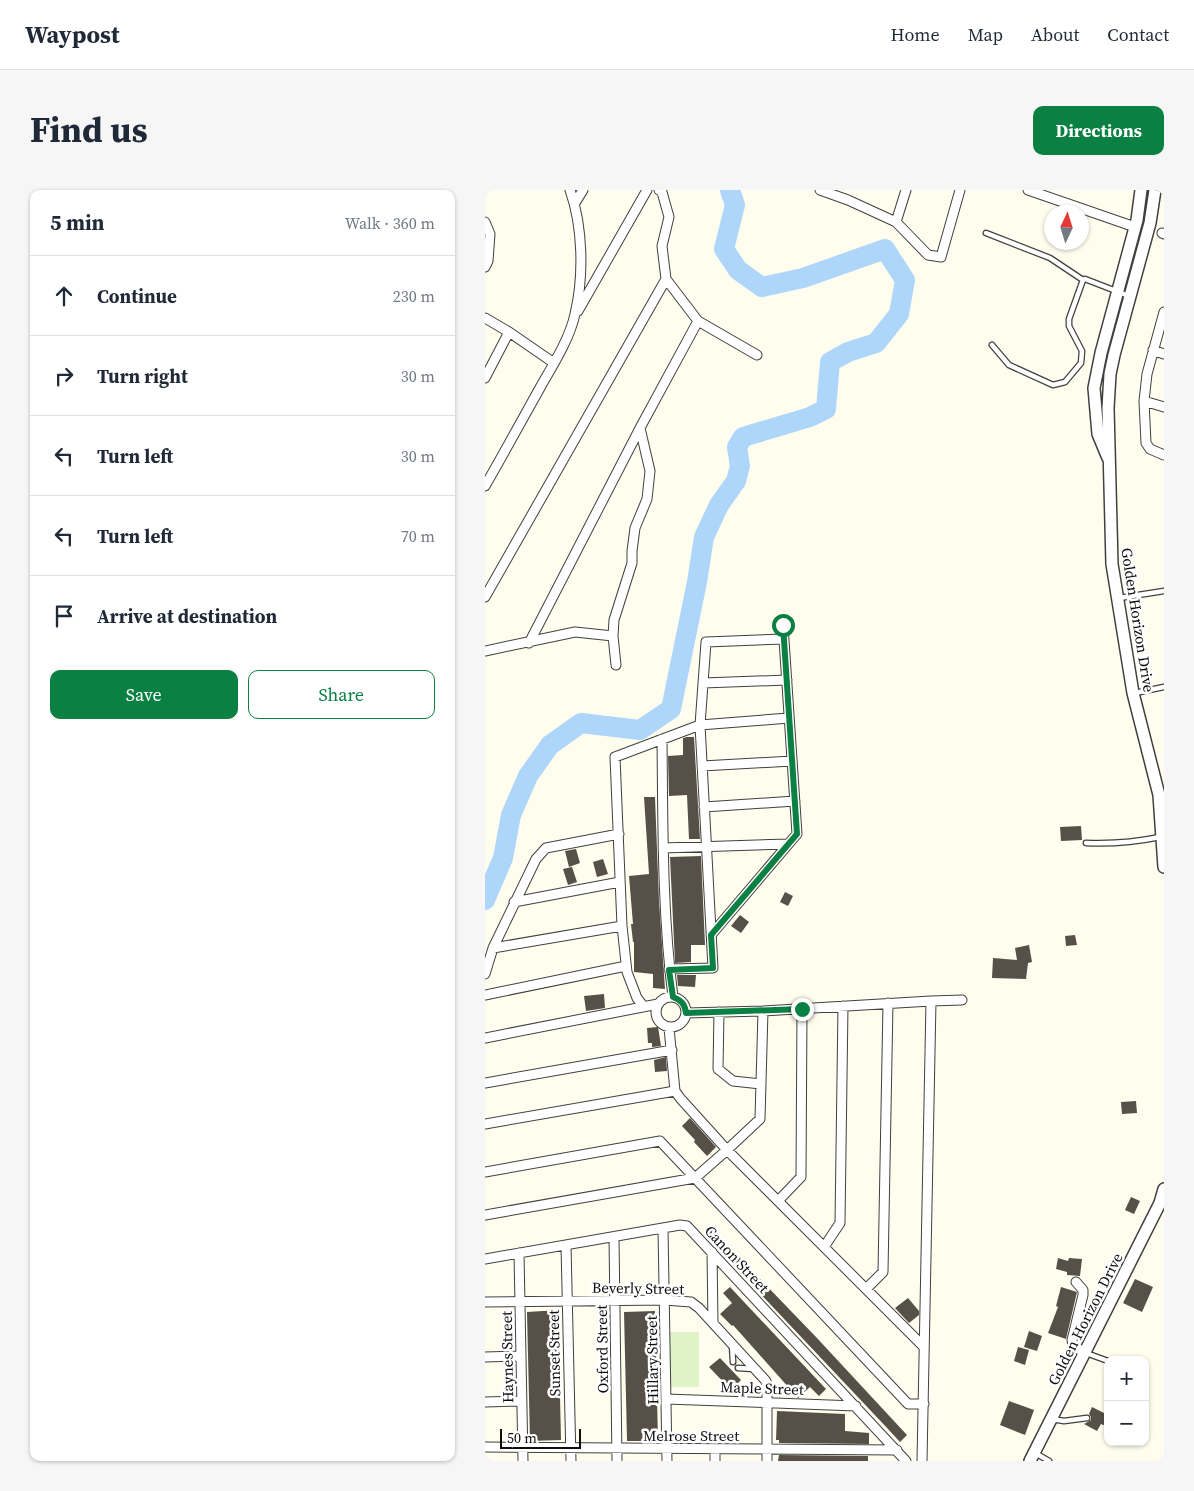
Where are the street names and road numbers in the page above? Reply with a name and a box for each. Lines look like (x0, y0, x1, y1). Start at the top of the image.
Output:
street label: Golden Horizon Drive (1116, 546, 1160, 694)
street label: Canon Street (700, 1220, 774, 1298)
street label: Golden Horizon Drive (1043, 1249, 1128, 1389)
street label: Beverly Street (592, 1277, 684, 1299)
street label: Oxford Street (591, 1304, 613, 1394)
street label: Sunset Street (543, 1309, 565, 1397)
street label: Haynes Street (496, 1311, 518, 1403)
street label: Hillary Street (641, 1315, 663, 1405)
street label: Maple Street (720, 1376, 804, 1400)
street label: Melrose Street (643, 1425, 739, 1446)

